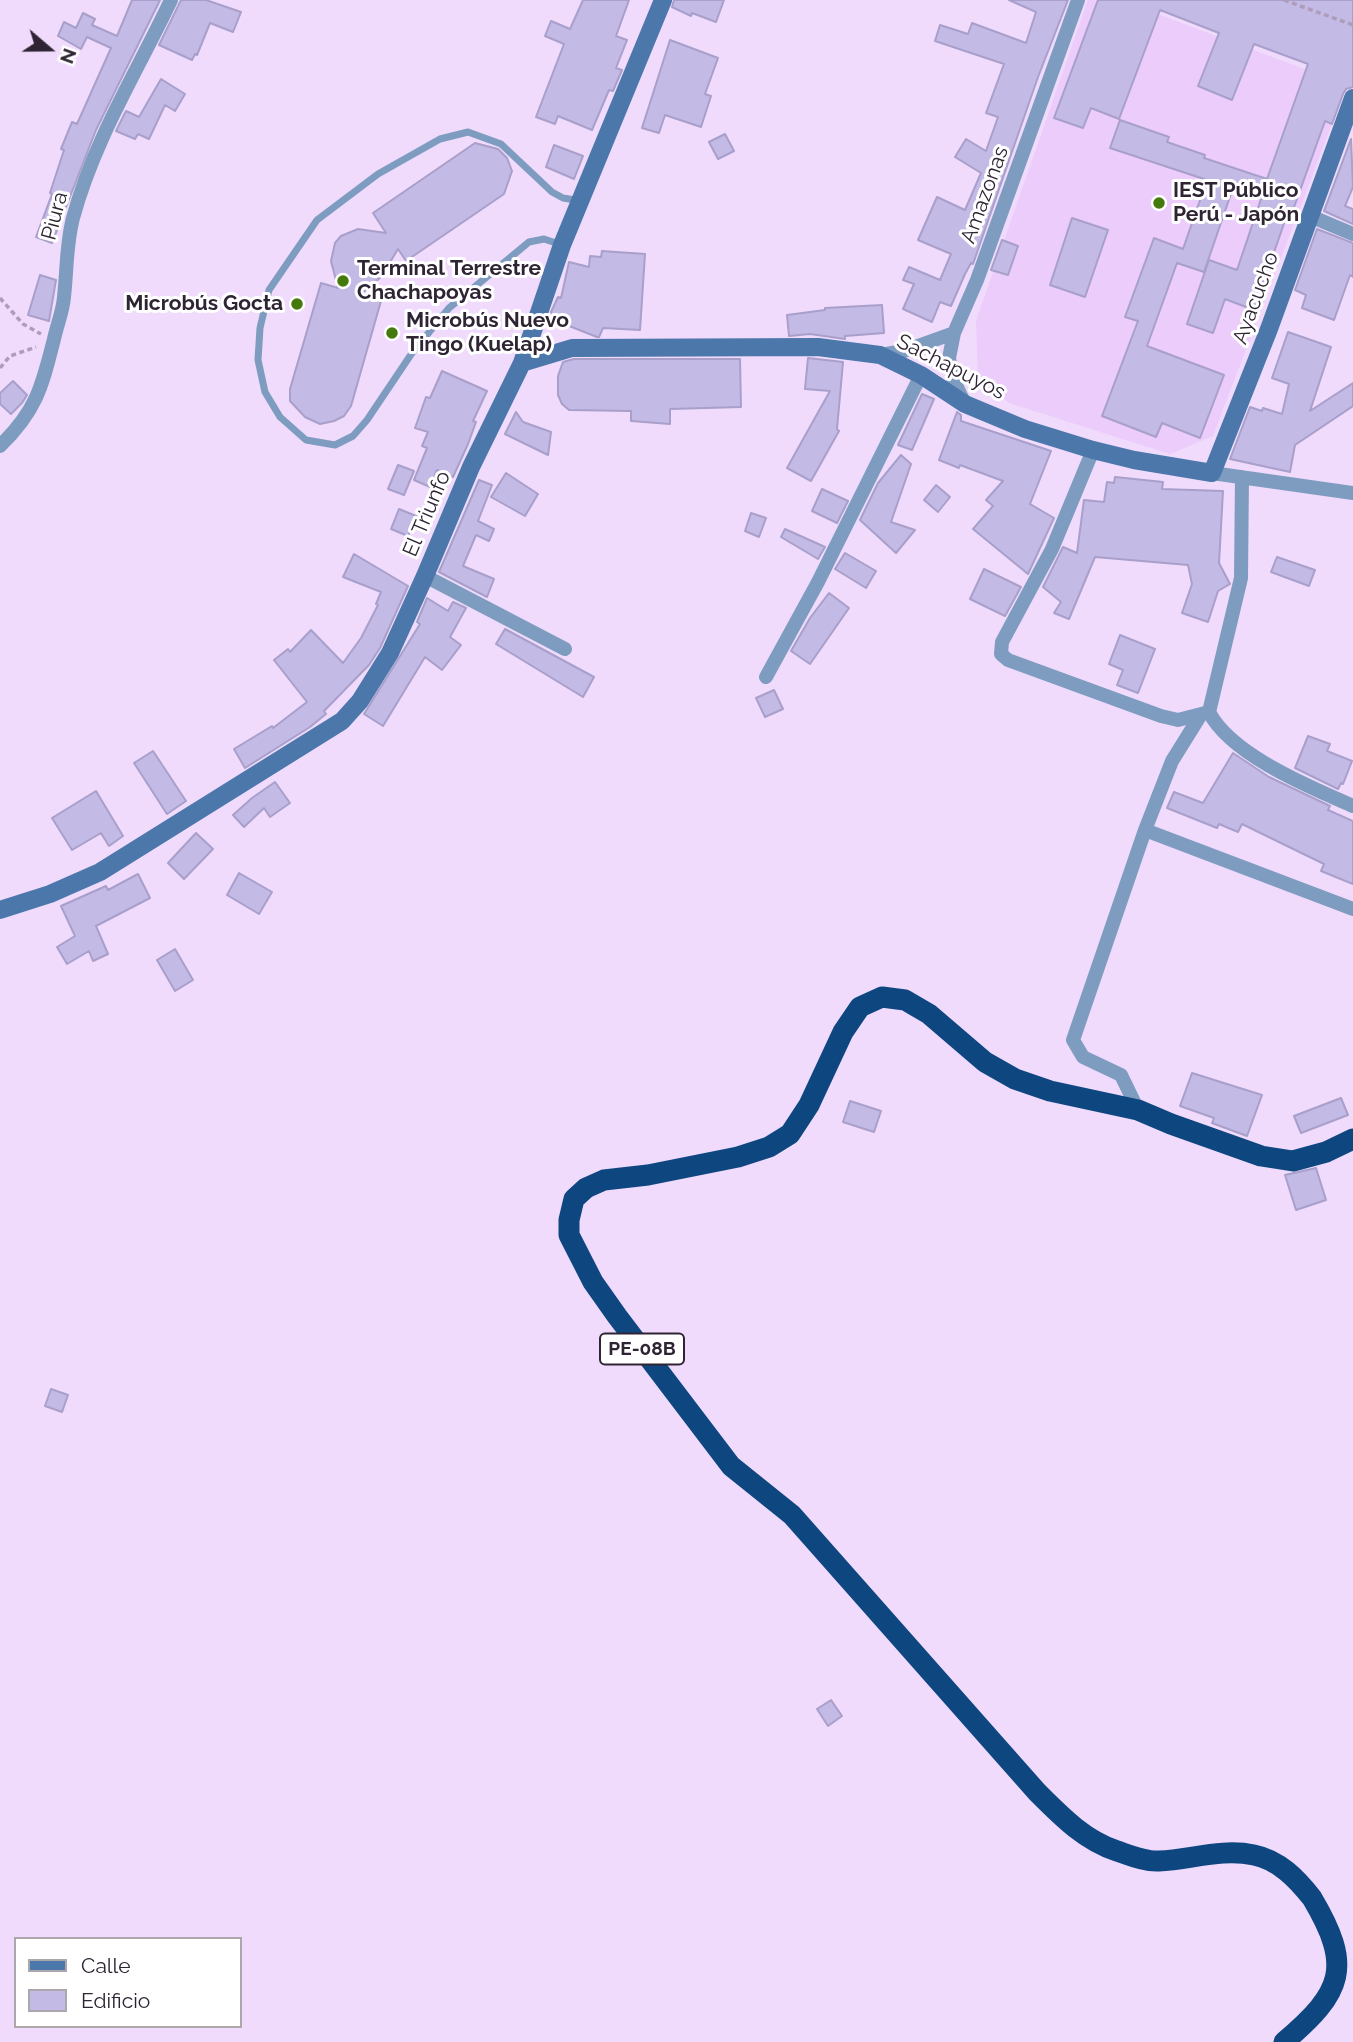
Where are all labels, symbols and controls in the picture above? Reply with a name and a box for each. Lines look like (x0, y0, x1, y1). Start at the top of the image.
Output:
north arrow (14, 14, 84, 84)
text: N (56, 46, 82, 67)
street label: Amazonas (956, 143, 1014, 247)
place label: IEST Público Perú - Japón (1173, 178, 1299, 228)
street label: Piura (37, 189, 73, 243)
marker: IEST Público Perú - Japón (1151, 195, 1167, 211)
street label: Ayacucho (1228, 248, 1284, 348)
place label: Terminal Terrestre Chachapoyas (357, 256, 541, 306)
marker: Terminal Terrestre Chachapoyas (335, 273, 351, 289)
place label: Microbús Gocta (125, 291, 283, 317)
marker: Microbús Gocta (289, 296, 305, 312)
place label: Microbús Nuevo Tingo (Kuelap) (406, 308, 569, 358)
marker: Microbús Nuevo Tingo (Kuelap) (384, 325, 400, 341)
street label: Sachapuyos (893, 329, 1009, 405)
street label: El Triunfo (398, 467, 456, 561)
road number: PE-08B (600, 1334, 684, 1364)
legend (14, 1937, 242, 2028)
text: Calle (81, 1953, 131, 1978)
text: Edificio (81, 1988, 150, 2013)

